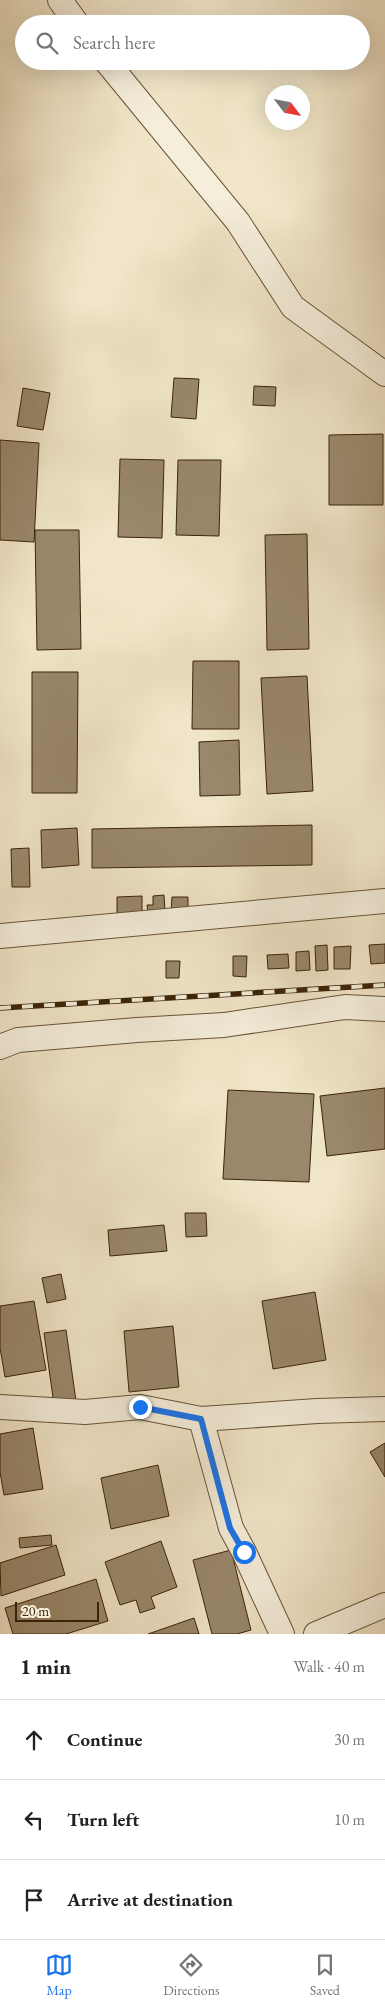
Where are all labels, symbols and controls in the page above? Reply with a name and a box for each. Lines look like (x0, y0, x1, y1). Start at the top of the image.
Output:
search box (15, 15, 370, 70)
icon: search (33, 29, 61, 57)
text: Search here (73, 30, 155, 55)
north arrow (265, 85, 310, 130)
route end (129, 1396, 152, 1419)
route start (233, 1541, 256, 1564)
scale bar (15, 1599, 99, 1622)
text: 20 m (22, 1602, 49, 1620)
text: 1 min (20, 1653, 71, 1680)
text: Walk · 40 m (294, 1656, 365, 1677)
icon: ahead (20, 1726, 48, 1754)
text: Continue (67, 1727, 142, 1752)
text: 30 m (334, 1729, 365, 1750)
icon: left (20, 1806, 48, 1834)
text: Turn left (67, 1807, 139, 1832)
text: 10 m (334, 1809, 365, 1830)
icon: arrive (20, 1886, 48, 1914)
text: Arrive at destination (67, 1887, 233, 1912)
tab: Map (45, 1951, 73, 1999)
tab: Directions (163, 1951, 220, 1999)
tab: Saved (310, 1951, 340, 1999)

